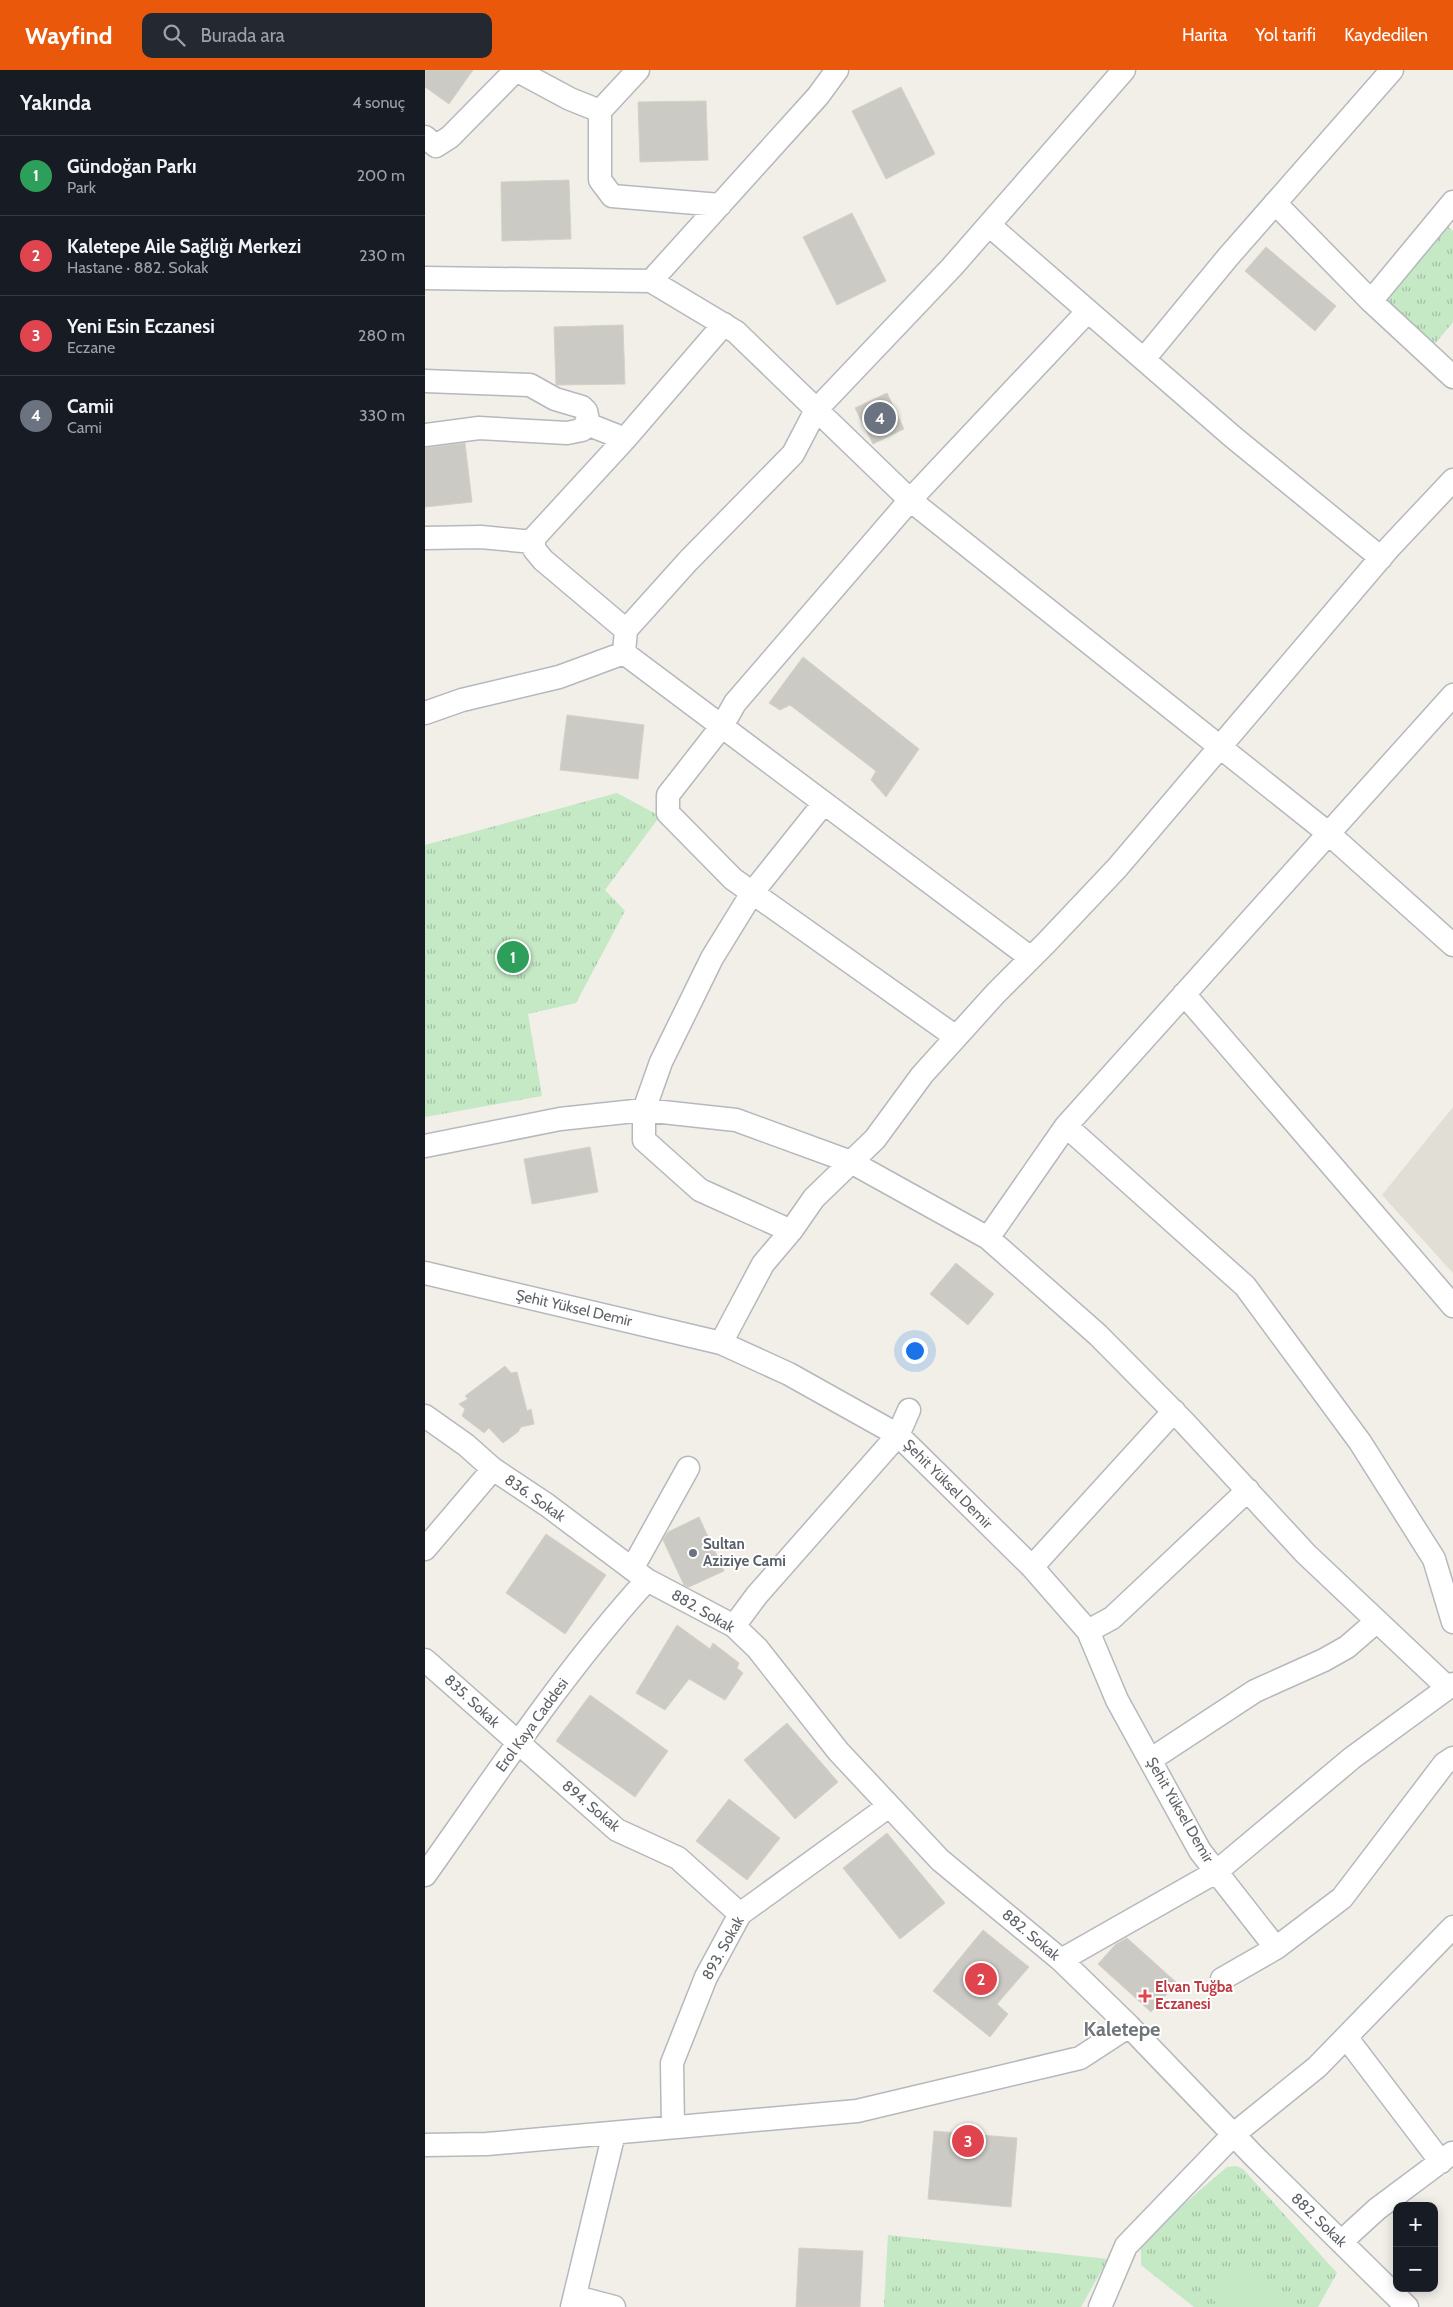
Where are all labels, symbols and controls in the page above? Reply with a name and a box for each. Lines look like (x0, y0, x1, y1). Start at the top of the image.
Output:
search box (142, 13, 492, 58)
text: Wayfind (25, 21, 112, 50)
icon: search (160, 21, 188, 49)
text: Burada ara (200, 24, 285, 47)
text: Harita (1182, 24, 1227, 46)
text: Yol tarifi (1255, 24, 1316, 46)
text: Kaydedilen (1344, 24, 1428, 46)
text: Yakında (20, 90, 91, 115)
text: 4 sonuç (352, 93, 405, 112)
text: Gündoğan Parkı (67, 155, 196, 178)
text: 1 (33, 166, 39, 185)
text: 200 m (357, 166, 405, 185)
text: Park (67, 178, 96, 197)
text: Kaletepe Aile Sağlığı Merkezi (67, 235, 301, 258)
text: 2 (32, 246, 40, 265)
text: 230 m (359, 246, 405, 265)
text: Hastane · 882. Sokak (67, 258, 208, 277)
text: Yeni Esin Eczanesi (67, 315, 215, 338)
text: 3 (32, 326, 40, 345)
text: 280 m (358, 326, 405, 345)
text: Eczane (67, 338, 115, 357)
text: Camii (67, 395, 114, 418)
pin: 4 (864, 399, 896, 437)
text: 4 (31, 406, 41, 425)
text: 330 m (359, 406, 405, 425)
text: Cami (67, 418, 102, 437)
pin: 1 (497, 938, 529, 976)
street label: Şehit Yüksel Demir (514, 1286, 634, 1330)
your location (902, 1338, 928, 1364)
street label: Şehit Yüksel Demir (900, 1436, 996, 1532)
street label: 836. Sokak (501, 1471, 569, 1526)
place label: Sultan Aziziye Cami (703, 1535, 786, 1570)
marker: Sultan Aziziye Cami (687, 1547, 699, 1559)
street label: 882. Sokak (668, 1586, 738, 1636)
street label: 835. Sokak (440, 1671, 504, 1731)
street label: Erol Kaya Caddesi (492, 1675, 572, 1775)
street label: Şehit Yüksel Demir (1143, 1754, 1218, 1866)
street label: 894. Sokak (558, 1777, 624, 1836)
street label: 882. Sokak (998, 1906, 1064, 1965)
street label: 893. Sokak (698, 1913, 748, 1983)
pin: 2 (965, 1960, 997, 1998)
place label: Elvan Tuğba Eczanesi (1155, 1978, 1233, 2013)
marker: Elvan Tuğba Eczanesi (1139, 1990, 1151, 2002)
district label: Kaletepe (1084, 2017, 1160, 2041)
pin: 3 (952, 2122, 984, 2160)
street label: 882. Sokak (1288, 2189, 1351, 2251)
map controls (1393, 2202, 1438, 2292)
button: + (1393, 2202, 1438, 2247)
button: − (1393, 2247, 1438, 2292)

